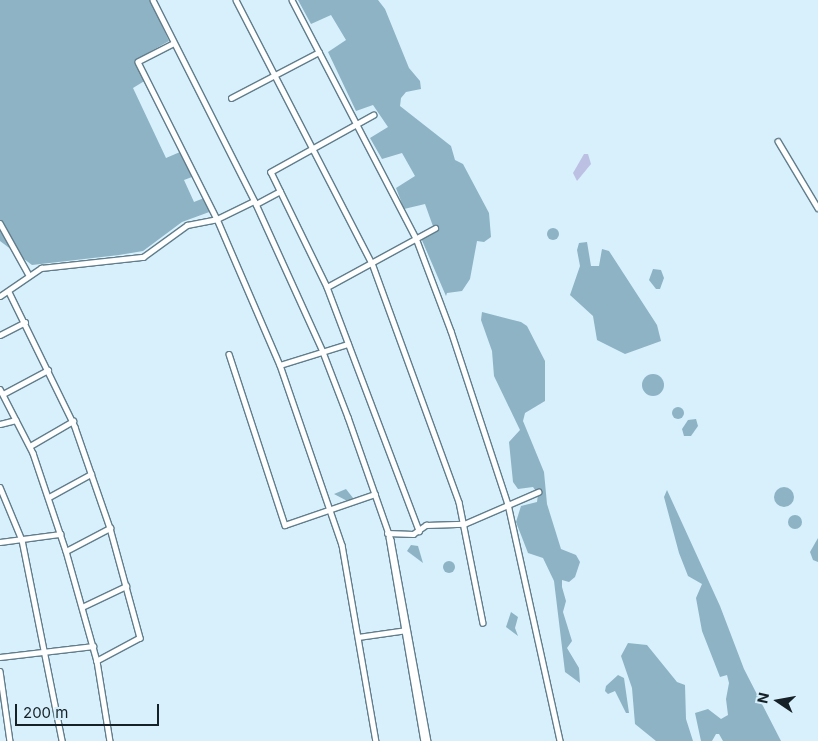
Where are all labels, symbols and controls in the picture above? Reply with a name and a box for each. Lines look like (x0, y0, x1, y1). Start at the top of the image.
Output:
north arrow (753, 676, 803, 726)
text: N (753, 691, 772, 705)
scale bar (18, 694, 161, 726)
text: 200 m (23, 703, 68, 722)

